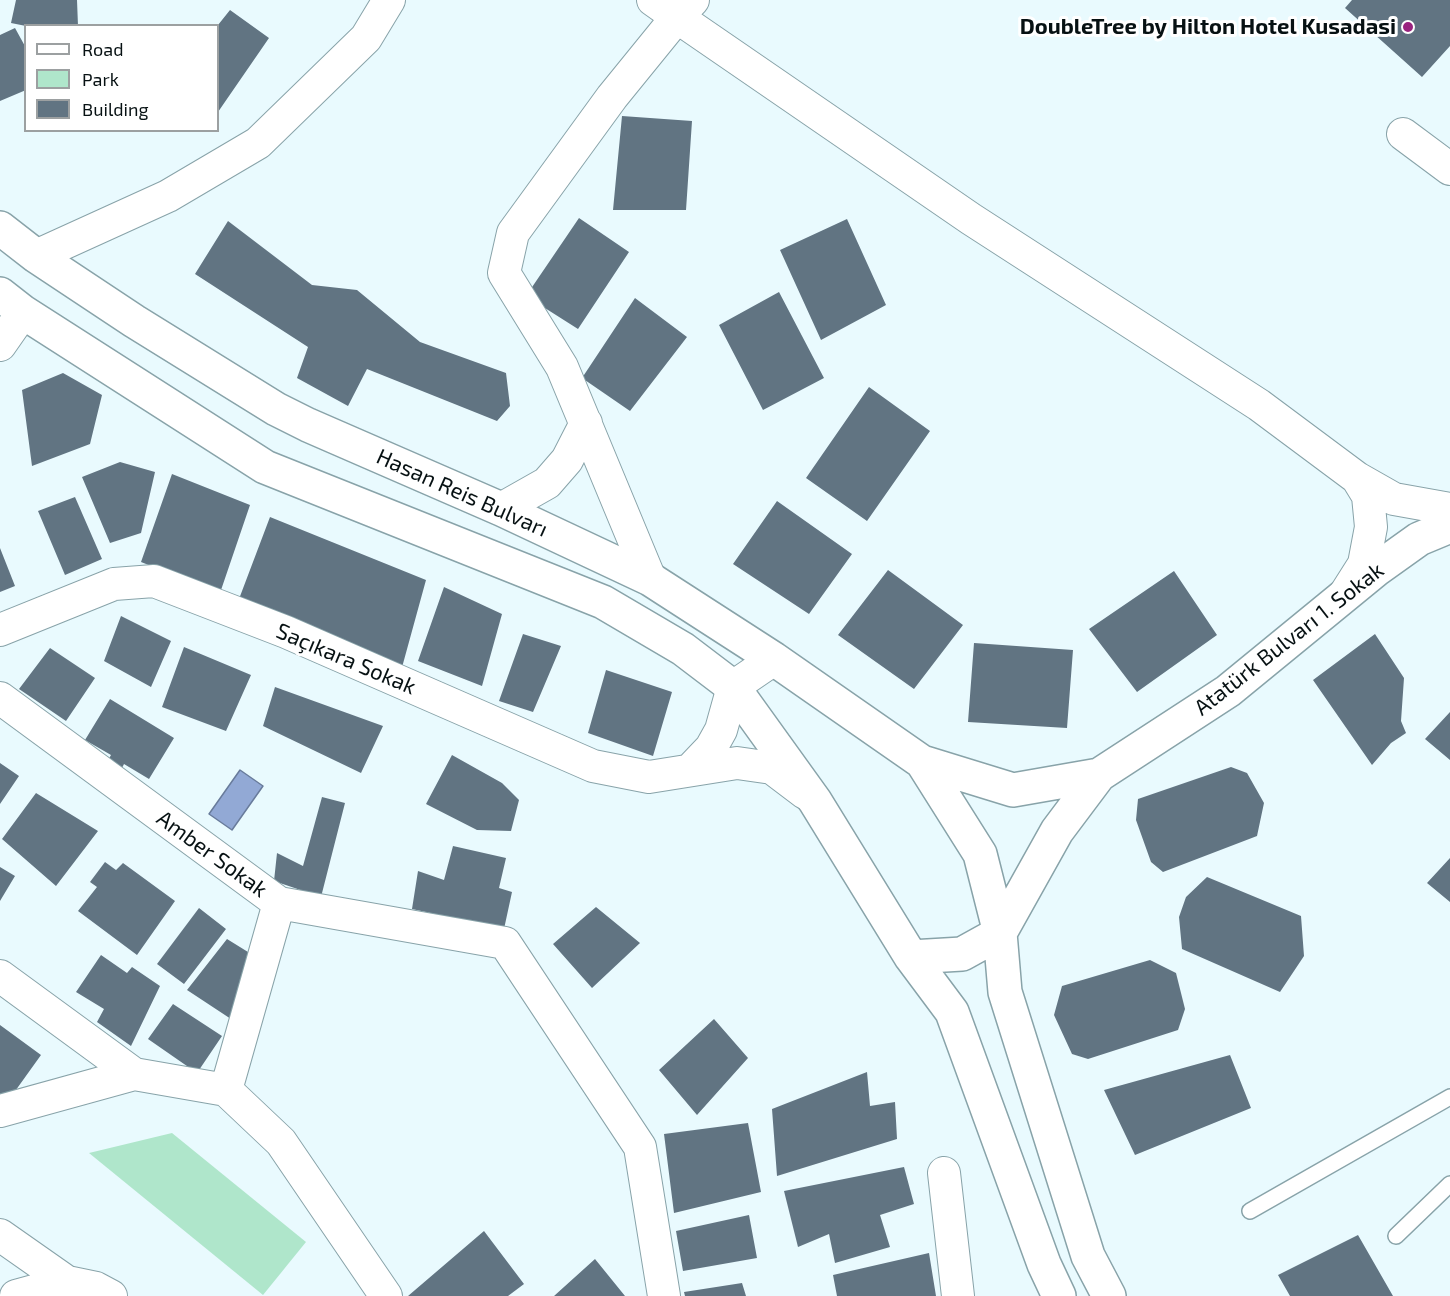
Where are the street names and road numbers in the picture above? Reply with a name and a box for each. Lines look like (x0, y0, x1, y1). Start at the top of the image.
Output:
street label: Hasan Reis Bulvarı (372, 443, 552, 543)
street label: Atatürk Bulvarı 1. Sokak (1189, 557, 1389, 721)
street label: Saçıkara Sokak (272, 618, 420, 700)
street label: Amber Sokak (152, 805, 272, 903)

